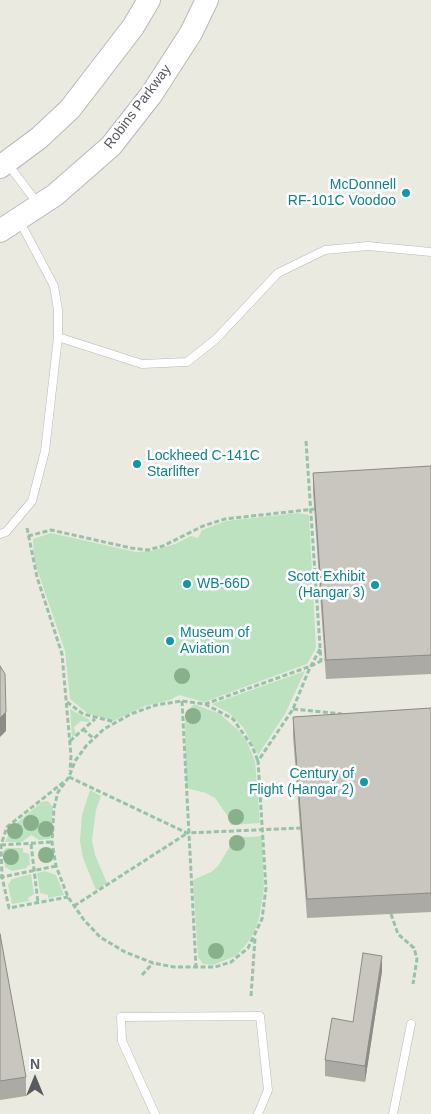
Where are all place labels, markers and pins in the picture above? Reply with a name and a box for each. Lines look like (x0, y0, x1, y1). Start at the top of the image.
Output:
place label: McDonnell RF-101C Voodoo (288, 177, 396, 210)
marker: McDonnell RF-101C Voodoo (400, 187, 412, 199)
place label: Lockheed C-141C Starlifter (147, 448, 260, 481)
marker: Lockheed C-141C Starlifter (131, 458, 143, 470)
place label: Scott Exhibit (Hangar 3) (287, 569, 365, 602)
place label: WB-66D (197, 576, 250, 592)
marker: WB-66D (181, 578, 193, 590)
marker: Scott Exhibit (Hangar 3) (369, 579, 381, 591)
place label: Museum of Aviation (180, 625, 249, 658)
marker: Museum of Aviation (164, 635, 176, 647)
place label: Century of Flight (Hangar 2) (249, 766, 354, 799)
marker: Century of Flight (Hangar 2) (358, 776, 370, 788)

